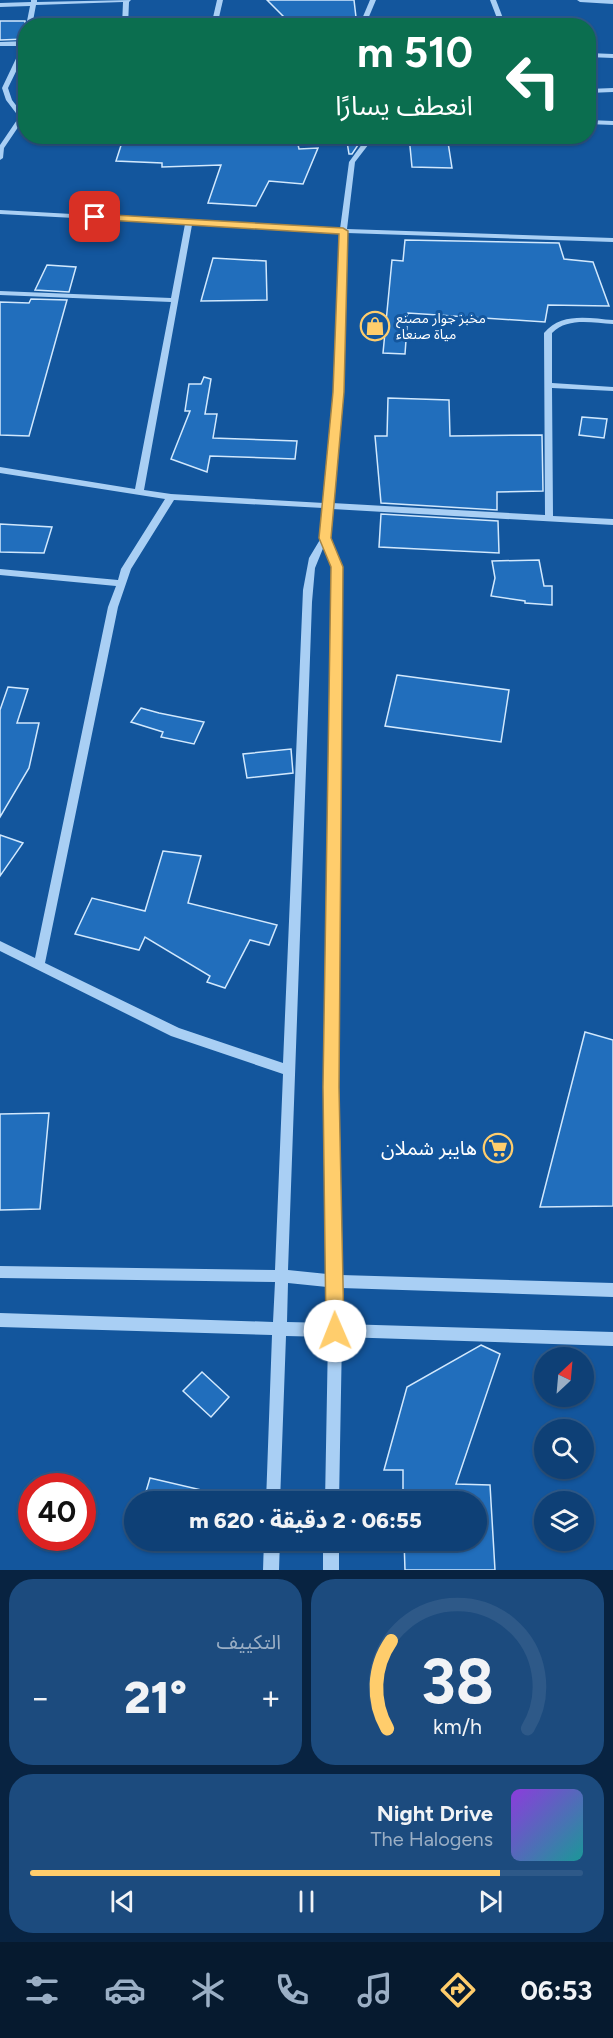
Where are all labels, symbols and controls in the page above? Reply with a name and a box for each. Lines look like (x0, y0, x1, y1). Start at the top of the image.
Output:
text: 510 m (357, 27, 473, 78)
icon: left (494, 42, 572, 120)
text: انعطف يسارًا (335, 89, 473, 122)
pin (69, 191, 120, 242)
icon: arrive (78, 200, 111, 233)
shop icon: مخبز جوار مصنع مياة صنعاء (359, 310, 391, 342)
place label: مخبز جوار مصنع مياة صنعاء (396, 310, 486, 343)
supermarket icon: هايبر شملان (482, 1132, 514, 1164)
place label: هايبر شملان (381, 1136, 477, 1160)
position arrow (303, 1299, 367, 1363)
north arrow (534, 1347, 594, 1407)
map controls (534, 1347, 594, 1551)
button: search (534, 1419, 594, 1479)
speed limit sign: 40 (18, 1473, 96, 1551)
button: layers (534, 1491, 594, 1551)
text: 06:55 · 2 دقيقة · 620 m (189, 1507, 422, 1534)
text: التكييف (217, 1630, 281, 1654)
text: 38 (421, 1644, 494, 1719)
text: 21° (124, 1670, 187, 1724)
text: − (30, 1678, 51, 1717)
text: + (260, 1678, 281, 1717)
text: km/h (433, 1714, 482, 1739)
text: Night Drive (377, 1800, 493, 1827)
text: The Halogens (371, 1827, 493, 1851)
icon: previous (106, 1885, 139, 1918)
icon: pause (290, 1885, 323, 1918)
icon: next (474, 1885, 507, 1918)
icon: filters (21, 1969, 63, 2011)
icon: car (104, 1969, 146, 2011)
icon: climate (187, 1969, 229, 2011)
icon: phone (271, 1969, 313, 2011)
icon: music (354, 1969, 396, 2011)
icon: directions (437, 1969, 479, 2011)
text: 06:53 (520, 1974, 592, 2007)

